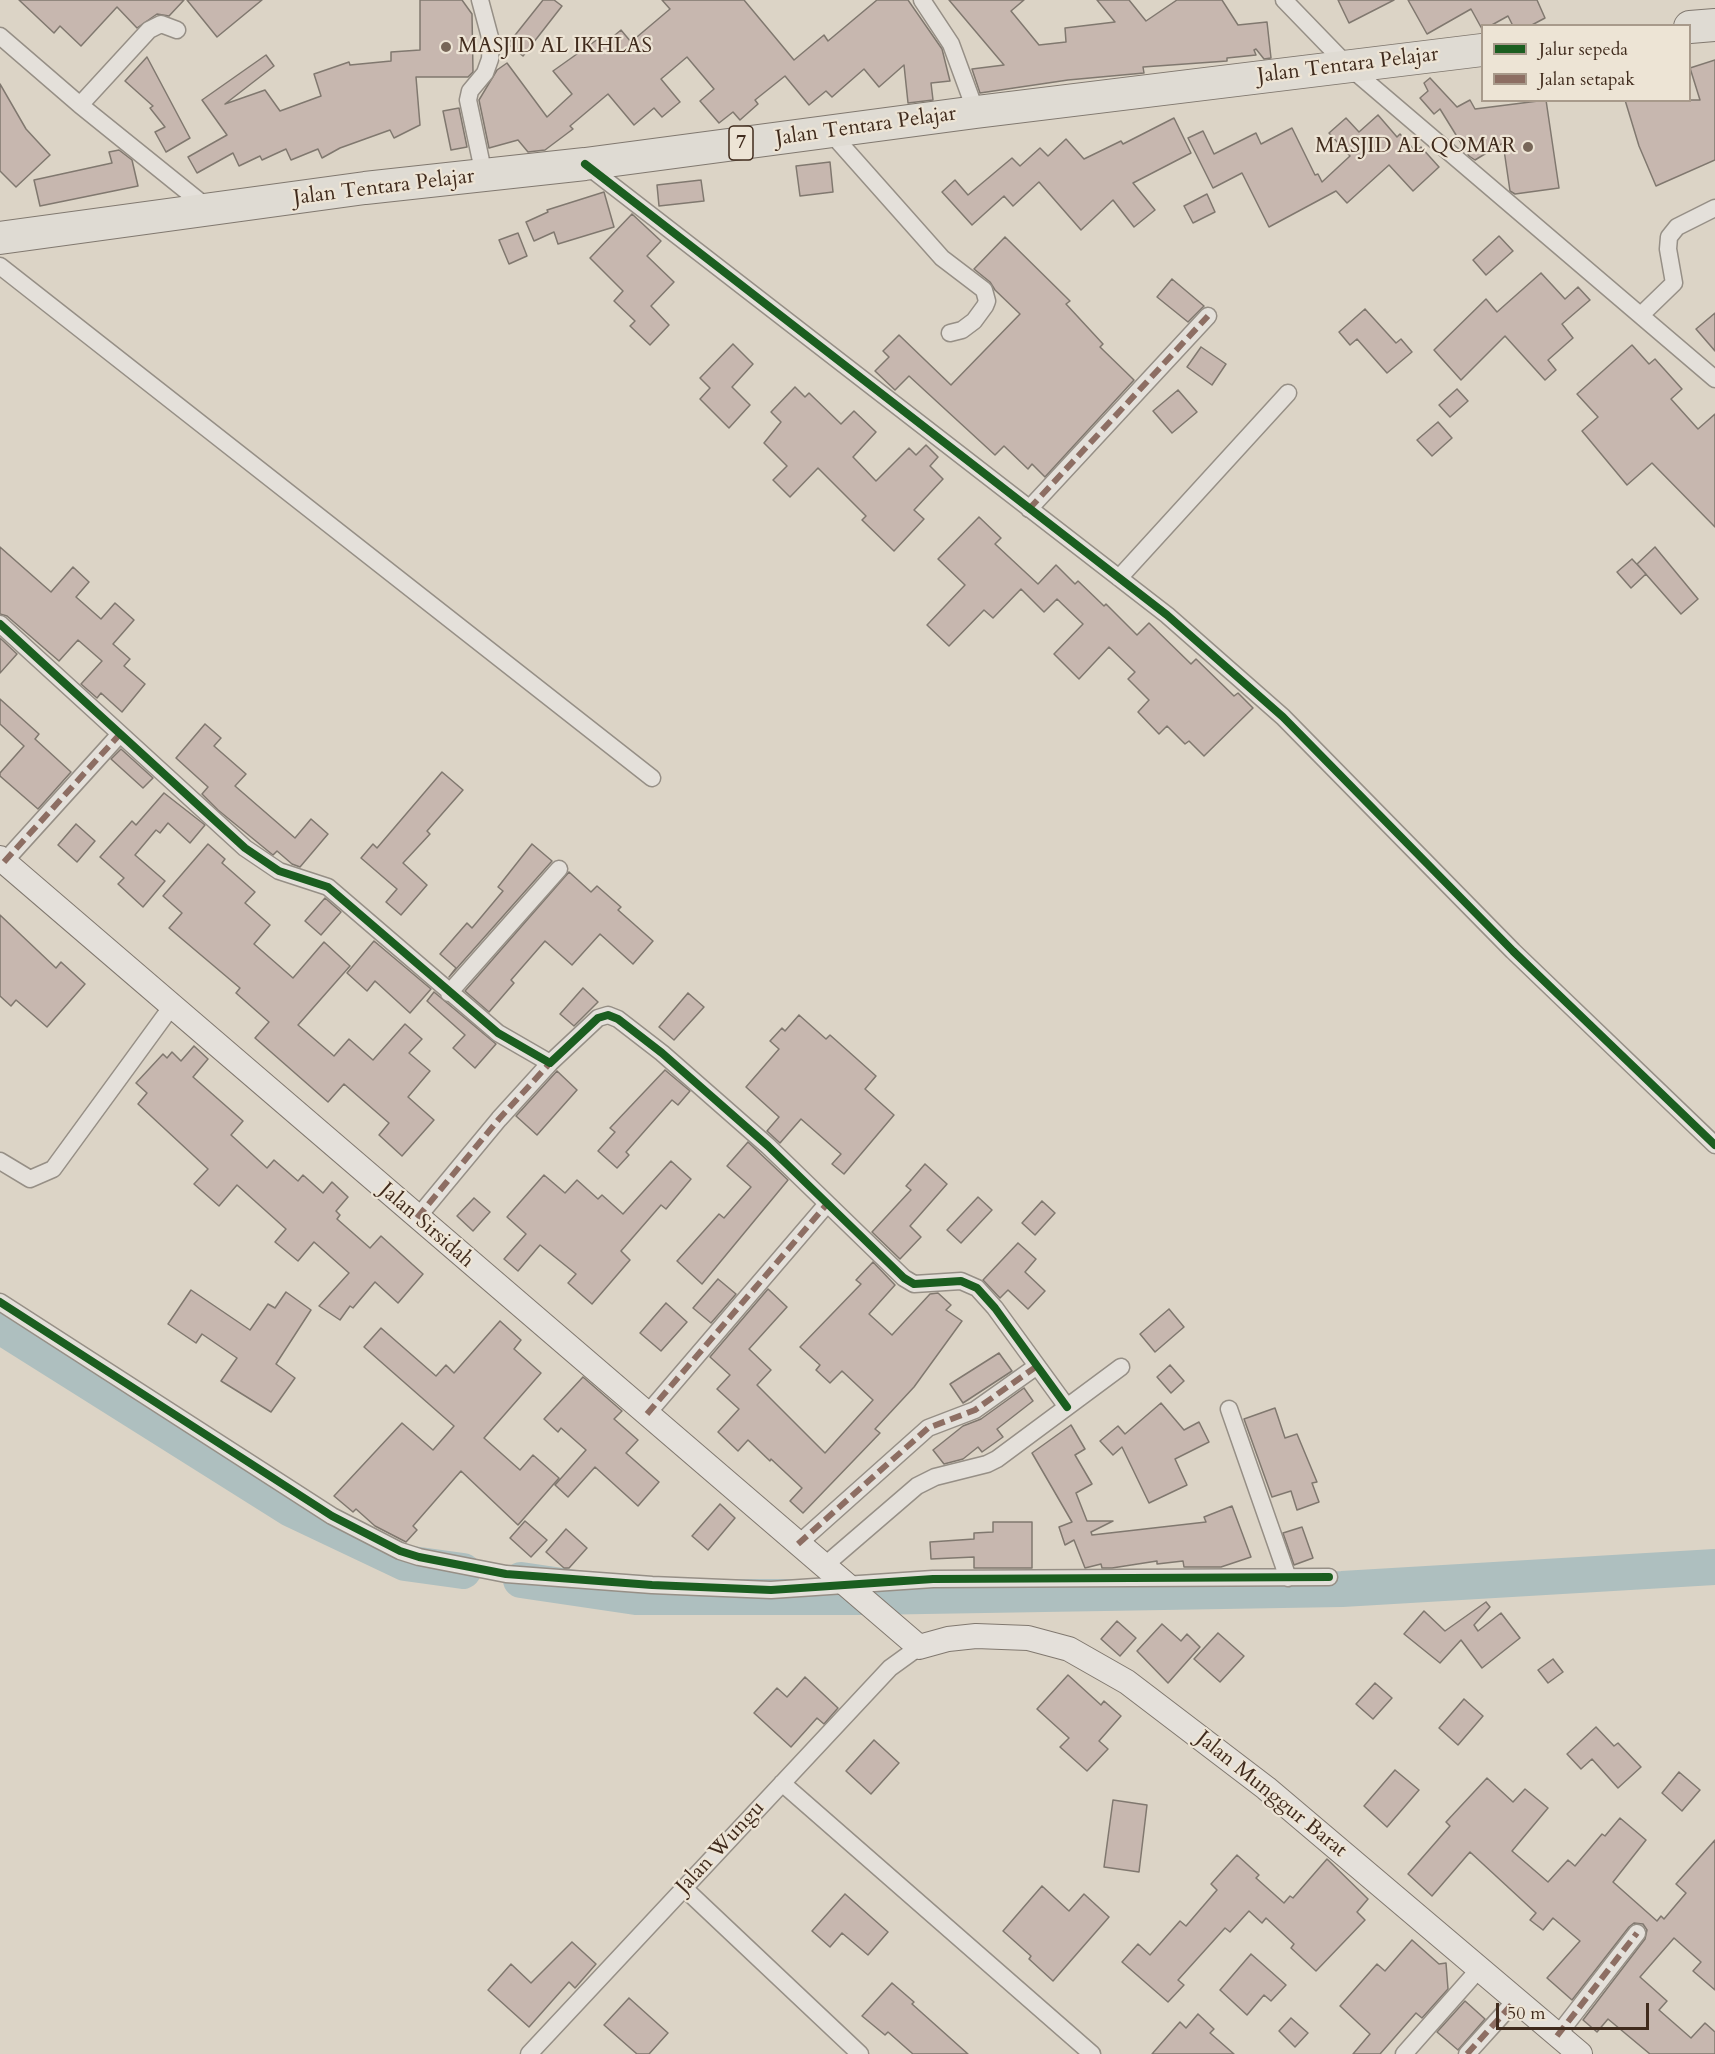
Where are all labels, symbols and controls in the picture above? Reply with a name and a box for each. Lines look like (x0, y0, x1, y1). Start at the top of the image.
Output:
legend (1481, 24, 1691, 102)
place label: MASJID AL IKHLAS (458, 34, 652, 60)
text: Jalur sepeda (1539, 37, 1628, 62)
marker: MASJID AL IKHLAS (439, 40, 453, 54)
street label: Jalan Tentara Pelajar (1256, 42, 1440, 90)
text: Jalan setapak (1539, 67, 1635, 92)
street label: Jalan Tentara Pelajar (774, 102, 958, 152)
road number: 7 (729, 126, 753, 160)
place label: MASJID AL QOMAR (1315, 134, 1516, 160)
marker: MASJID AL QOMAR (1521, 140, 1535, 154)
street label: Jalan Tentara Pelajar (292, 164, 476, 212)
street label: Jalan Sirsidah (374, 1178, 478, 1274)
street label: Jalan Munggur Barat (1191, 1727, 1351, 1863)
street label: Jalan Wungu (672, 1796, 770, 1900)
scale bar (1499, 1991, 1652, 2029)
text: 50 m (1507, 2001, 1546, 2026)

